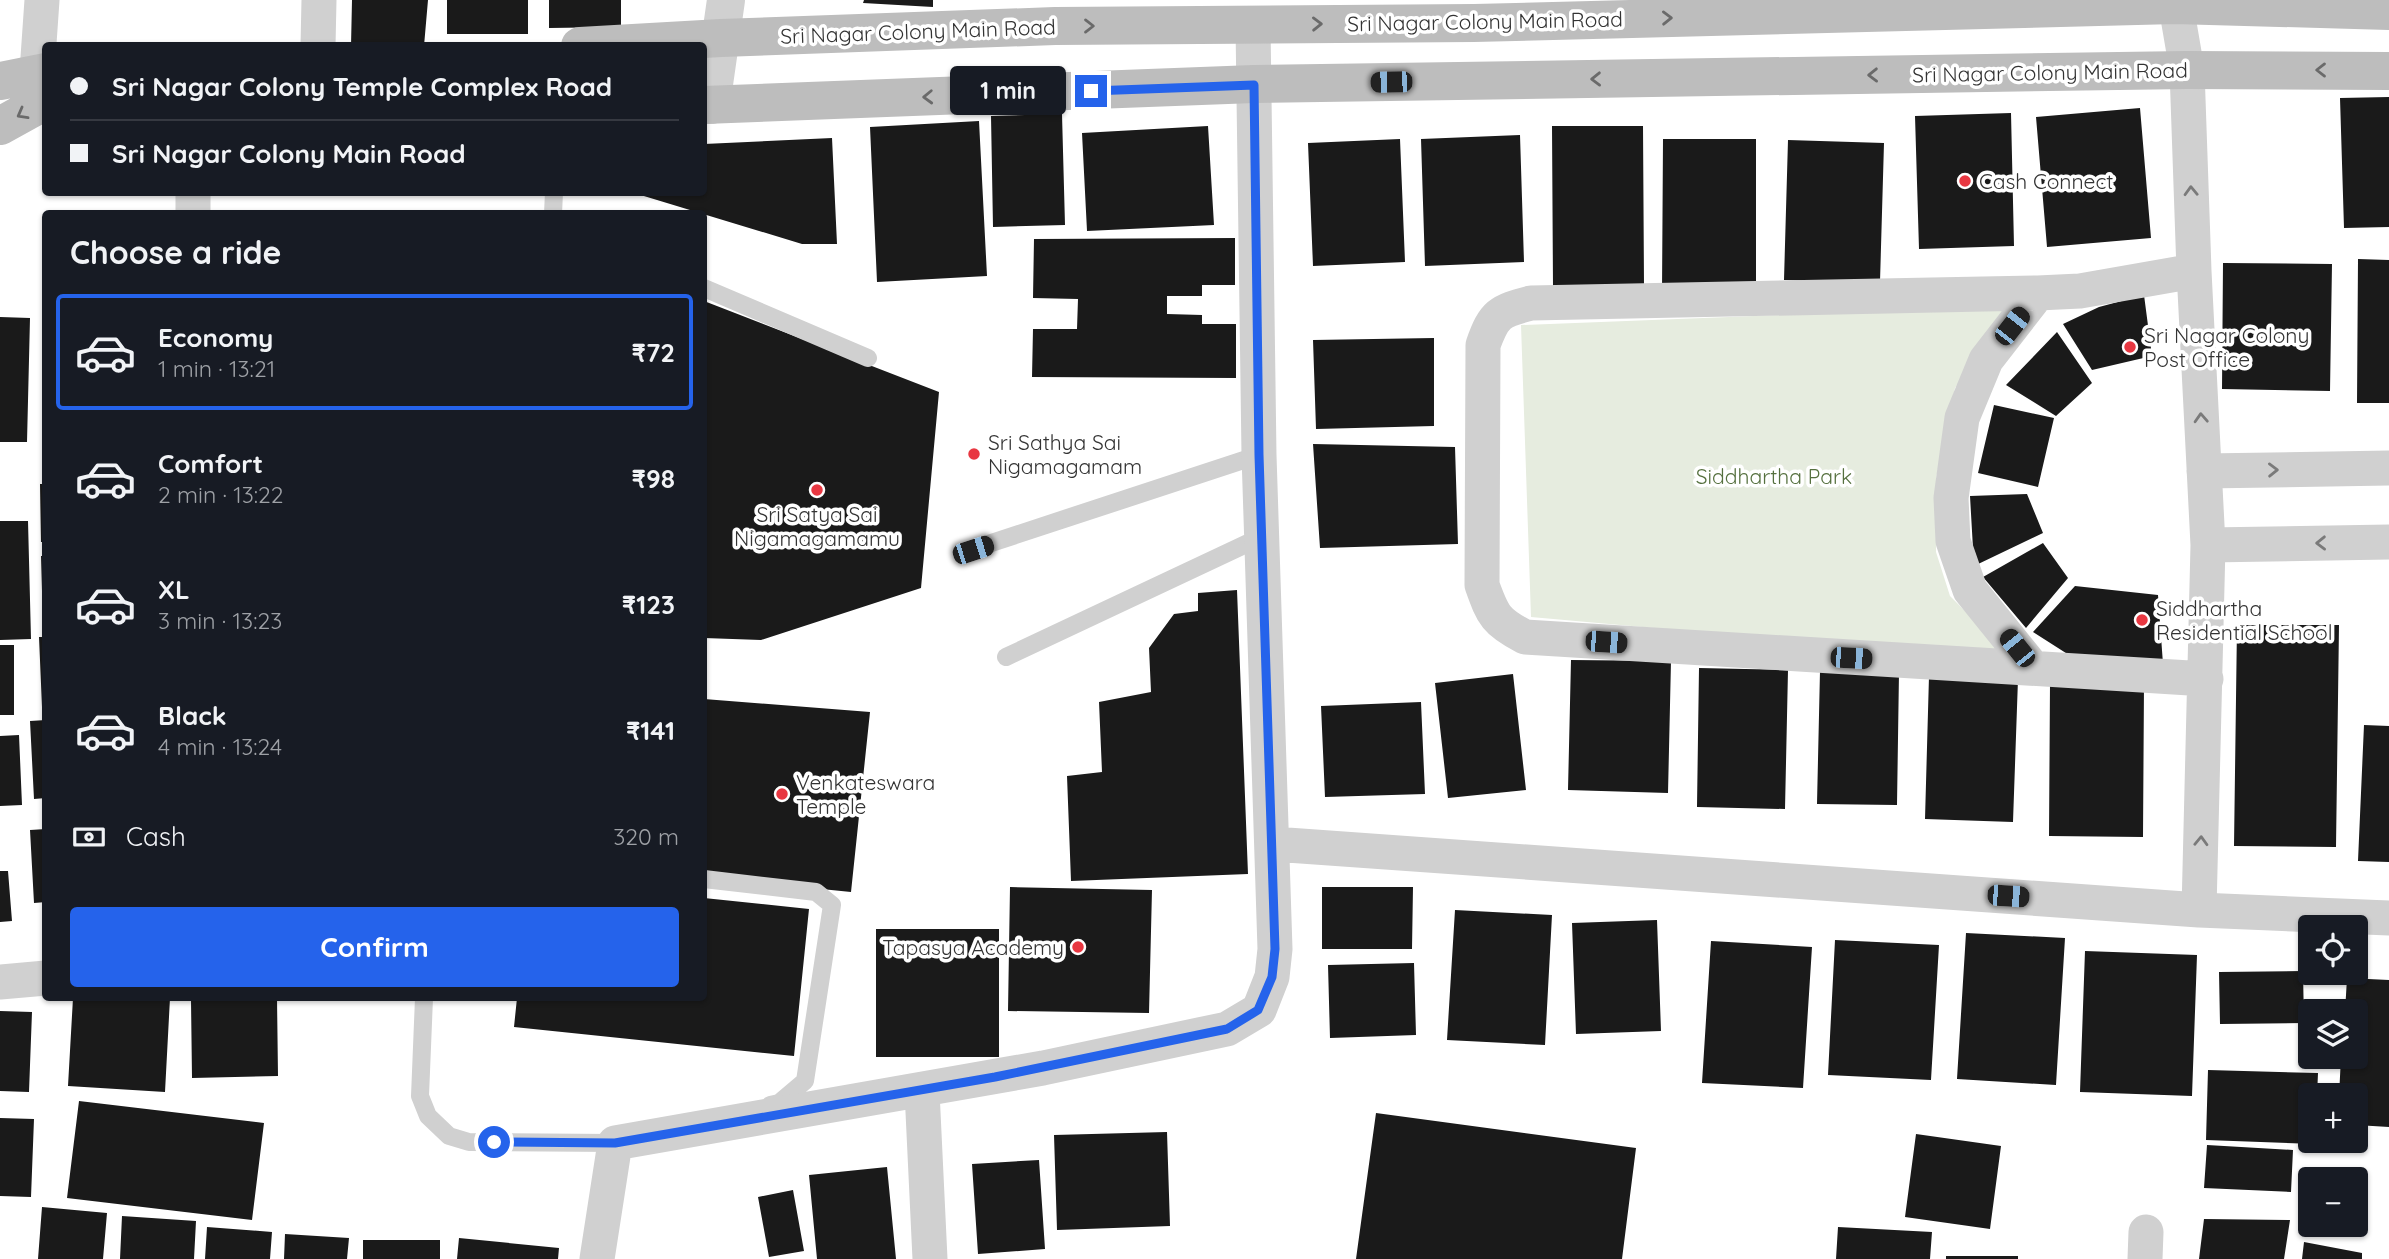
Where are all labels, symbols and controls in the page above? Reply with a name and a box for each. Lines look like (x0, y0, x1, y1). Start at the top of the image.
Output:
street label: Sri Nagar Colony Main Road (1347, 6, 1623, 36)
one-way arrow (1662, 10, 1672, 26)
street label: Sri Nagar Colony Main Road (780, 13, 1056, 49)
one-way arrow (1312, 16, 1322, 32)
one-way arrow (1084, 18, 1095, 34)
street label: Sri Nagar Colony Main Road (1912, 57, 2188, 87)
one-way arrow (2315, 62, 2326, 78)
callout: 1 min (951, 66, 1066, 116)
one-way arrow (1867, 67, 1878, 83)
text: Sri Nagar Colony Temple Complex Road (112, 70, 612, 103)
car (1370, 71, 1413, 93)
one-way arrow (1591, 71, 1601, 87)
route end (1075, 75, 1107, 107)
text: 1 min (980, 76, 1036, 105)
one-way arrow (922, 89, 933, 104)
one-way arrow (17, 106, 30, 119)
text: Sri Nagar Colony Main Road (112, 137, 466, 170)
place label: Cash Connect (1979, 168, 2113, 194)
marker: Cash Connect (1957, 173, 1973, 189)
one-way arrow (2183, 185, 2198, 196)
text: Choose a ride (70, 232, 282, 272)
car (1991, 303, 2034, 349)
icon: car (74, 321, 137, 384)
text: Economy (158, 321, 273, 354)
place label: Sri Nagar Colony Post Office (2144, 322, 2309, 372)
text: ₹72 (632, 336, 675, 369)
marker: Sri Nagar Colony Post Office (2122, 339, 2138, 355)
text: 1 min · 13:21 (158, 354, 275, 383)
one-way arrow (2194, 412, 2209, 423)
place label: Sri Sathya Sai Nigamagamam (988, 429, 1142, 479)
marker: Sri Sathya Sai Nigamagamam (966, 446, 982, 462)
icon: car (74, 447, 137, 510)
text: Comfort (158, 447, 263, 480)
text: ₹98 (632, 462, 675, 495)
one-way arrow (2268, 462, 2278, 478)
park label: Siddhartha Park (1696, 463, 1852, 489)
text: 2 min · 13:22 (158, 480, 284, 509)
marker: Sri Satya Sai Nigamagamamu (809, 482, 825, 498)
place label: Sri Satya Sai Nigamagamamu (734, 501, 900, 551)
car (950, 534, 997, 566)
one-way arrow (2315, 535, 2326, 551)
icon: car (74, 573, 137, 636)
text: XL (158, 573, 190, 606)
text: ₹123 (622, 588, 675, 621)
place label: Siddhartha Residential School (2156, 595, 2333, 645)
text: 3 min · 13:23 (158, 606, 282, 635)
marker: Siddhartha Residential School (2134, 612, 2150, 628)
car (1996, 625, 2039, 671)
car (1585, 630, 1628, 654)
car (1830, 646, 1873, 670)
icon: car (74, 699, 137, 762)
text: Black (158, 699, 227, 732)
text: ₹141 (626, 714, 675, 747)
text: 4 min · 13:24 (158, 732, 282, 761)
place label: Venkateswara Temple (796, 769, 935, 819)
marker: Venkateswara Temple (774, 786, 790, 802)
icon: cash (70, 818, 108, 856)
text: Cash (126, 820, 186, 853)
text: 320 m (613, 822, 679, 851)
one-way arrow (2193, 836, 2209, 846)
car (1987, 884, 2030, 908)
button: Confirm (70, 907, 679, 987)
map controls (2298, 915, 2368, 1237)
button: locate (2298, 915, 2368, 985)
place label: Tapasya Academy (882, 934, 1064, 960)
marker: Tapasya Academy (1070, 939, 1086, 955)
button: layers (2298, 999, 2368, 1069)
button: + (2298, 1083, 2368, 1153)
route start (478, 1126, 510, 1158)
button: − (2298, 1167, 2368, 1237)

